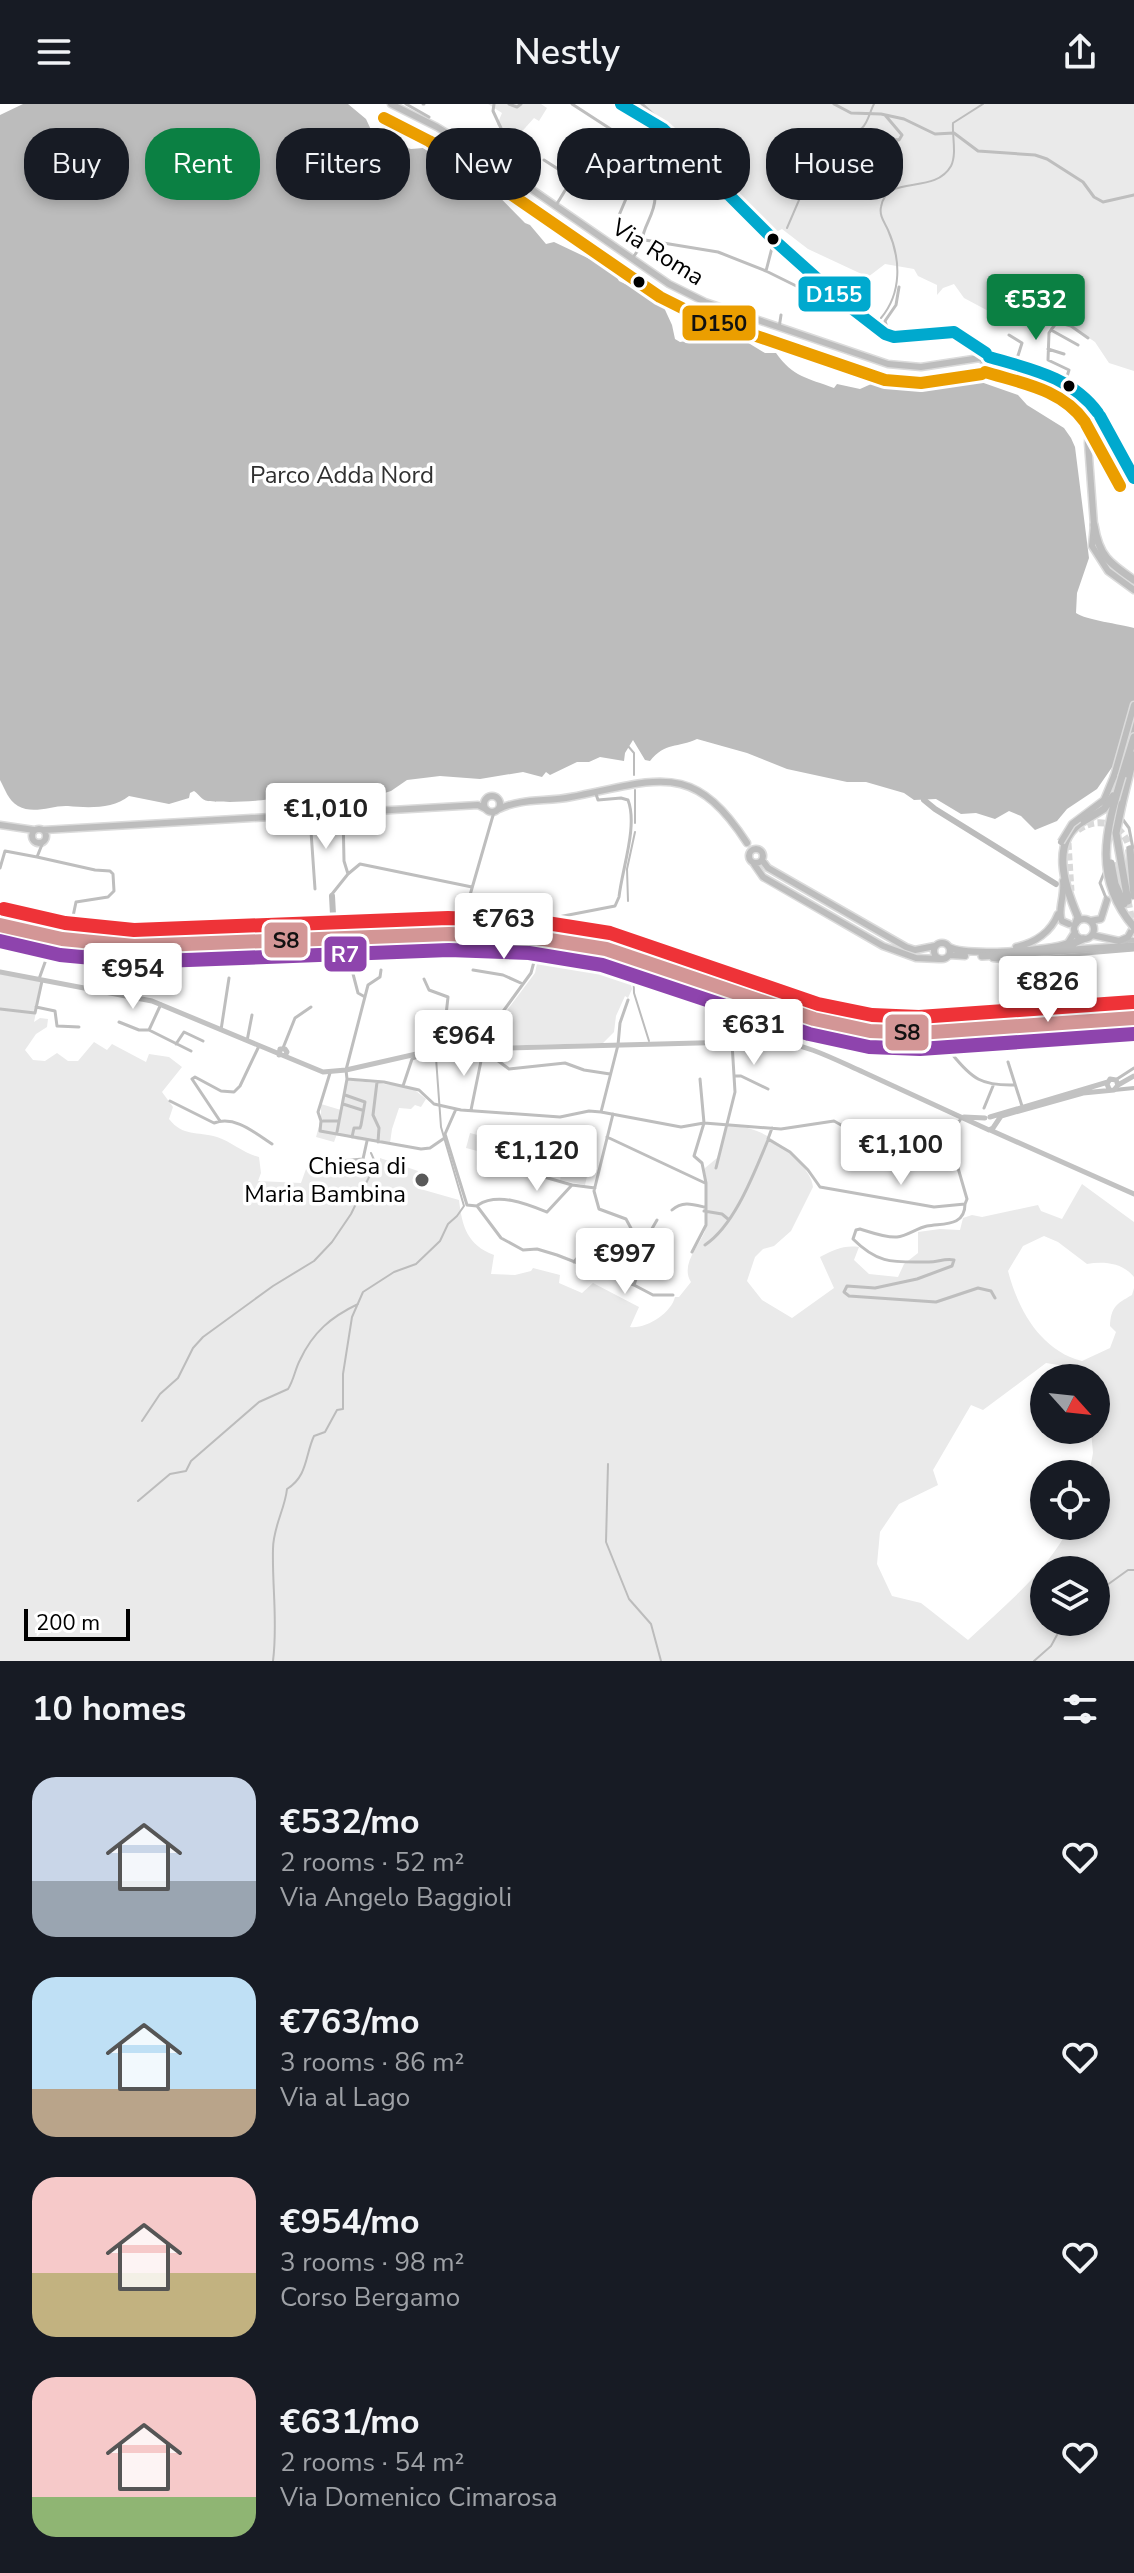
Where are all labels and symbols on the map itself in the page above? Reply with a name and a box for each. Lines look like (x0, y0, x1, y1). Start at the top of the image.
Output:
street label: Via Roma (605, 211, 710, 293)
unlabelled marker (765, 231, 781, 247)
unlabelled marker (631, 274, 647, 290)
pin: €532 (989, 274, 1083, 342)
line badge: D155 (797, 275, 872, 313)
text: D155 (806, 280, 862, 310)
line badge: D150 (681, 304, 757, 342)
text: D150 (691, 309, 747, 339)
unlabelled marker (1061, 378, 1077, 394)
park label: Parco Adda Nord (250, 459, 434, 491)
pin: €1,010 (261, 783, 391, 851)
pin: €763 (457, 893, 551, 961)
line badge: S8 (263, 921, 309, 959)
text: S8 (272, 926, 300, 956)
line badge: R7 (323, 935, 368, 973)
text: R7 (331, 940, 359, 970)
pin: €954 (86, 943, 180, 1011)
pin: €826 (1001, 956, 1095, 1024)
pin: €631 (707, 999, 801, 1067)
pin: €964 (417, 1010, 511, 1078)
line badge: S8 (884, 1013, 930, 1052)
text: S8 (893, 1018, 921, 1048)
pin: €1,100 (836, 1119, 966, 1187)
pin: €1,120 (472, 1125, 602, 1193)
place label: Chiesa di Maria Bambina (244, 1150, 406, 1210)
marker: Chiesa di Maria Bambina (413, 1171, 431, 1189)
pin: €997 (578, 1228, 672, 1296)
north arrow (1030, 1364, 1110, 1444)
scale bar (24, 1605, 130, 1641)

